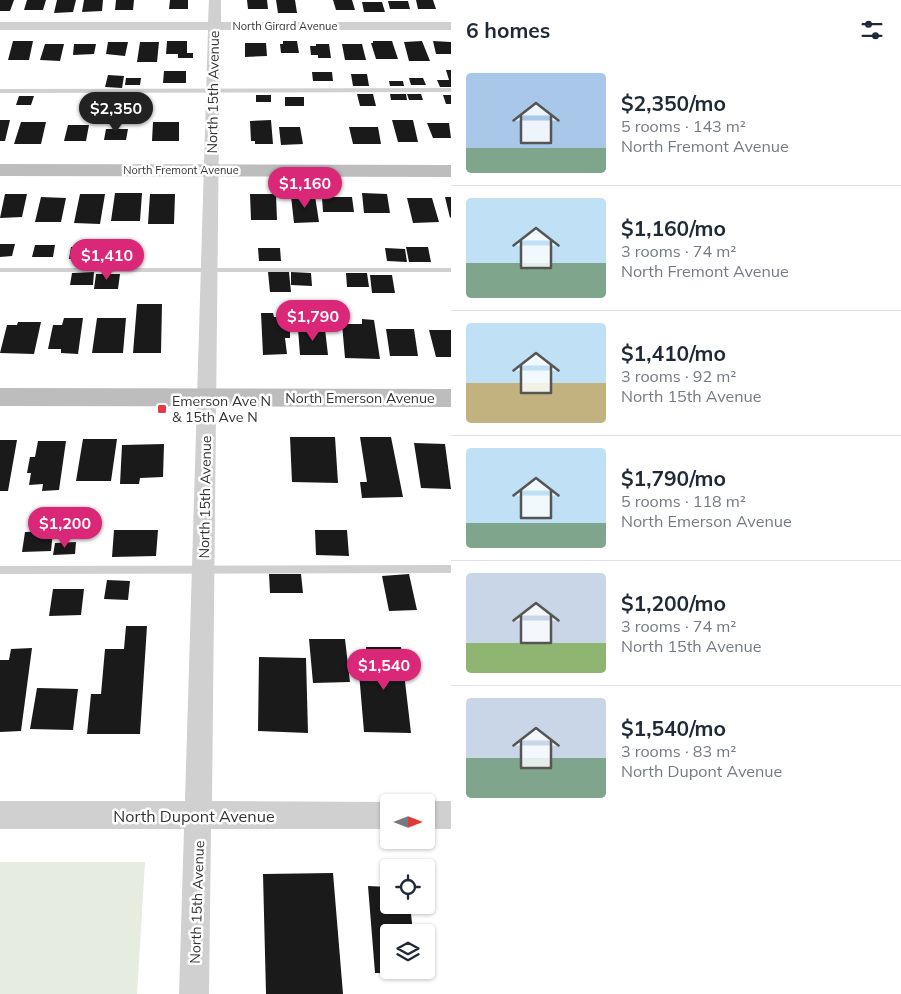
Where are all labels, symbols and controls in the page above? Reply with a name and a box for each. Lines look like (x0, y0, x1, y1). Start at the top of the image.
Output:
icon: filters (858, 16, 886, 44)
text: 6 homes (466, 17, 550, 43)
street label: North Girard Avenue (233, 19, 337, 33)
street label: North 15th Avenue (203, 30, 223, 154)
text: $2,350/mo (621, 90, 726, 116)
pin: $2,350 (75, 92, 157, 134)
icon: home (506, 93, 566, 153)
text: $2,350 (90, 98, 142, 118)
text: 5 rooms · 143 m² (621, 116, 746, 136)
text: North Fremont Avenue (621, 136, 789, 156)
street label: North Fremont Avenue (123, 163, 239, 177)
pin: $1,160 (264, 166, 346, 209)
text: $1,160 (279, 173, 331, 193)
text: $1,160/mo (621, 215, 726, 241)
icon: home (506, 218, 566, 278)
pin: $1,410 (66, 238, 148, 281)
text: 3 rooms · 74 m² (621, 241, 736, 261)
text: $1,410 (81, 245, 133, 265)
text: North Fremont Avenue (621, 261, 789, 281)
pin: $1,790 (272, 300, 354, 342)
text: $1,790 (287, 306, 339, 326)
text: $1,410/mo (621, 340, 726, 366)
icon: home (506, 343, 566, 403)
text: 3 rooms · 92 m² (621, 366, 736, 386)
text: North 15th Avenue (621, 386, 762, 406)
street label: North Emerson Avenue (285, 389, 435, 407)
place label: Emerson Ave N & 15th Ave N (172, 392, 271, 426)
marker: Emerson Ave N & 15th Ave N (156, 403, 168, 415)
street label: North 15th Avenue (195, 435, 215, 559)
text: $1,790/mo (621, 465, 726, 491)
icon: home (506, 468, 566, 528)
text: 5 rooms · 118 m² (621, 491, 746, 511)
pin: $1,200 (24, 506, 106, 549)
text: North Emerson Avenue (621, 511, 792, 531)
text: $1,200 (39, 513, 91, 533)
text: $1,200/mo (621, 590, 726, 616)
icon: home (506, 593, 566, 653)
text: 3 rooms · 74 m² (621, 616, 736, 636)
text: North 15th Avenue (621, 636, 762, 656)
pin: $1,540 (343, 648, 425, 691)
text: $1,540 (358, 655, 410, 675)
text: $1,540/mo (621, 715, 726, 741)
icon: home (506, 718, 566, 778)
text: 3 rooms · 83 m² (621, 741, 736, 761)
text: North Dupont Avenue (621, 761, 782, 781)
north arrow (380, 794, 435, 849)
map controls (380, 794, 435, 979)
street label: North Dupont Avenue (113, 806, 275, 826)
street label: North 15th Avenue (186, 840, 208, 964)
button: locate (380, 859, 435, 914)
button: layers (380, 924, 435, 979)

